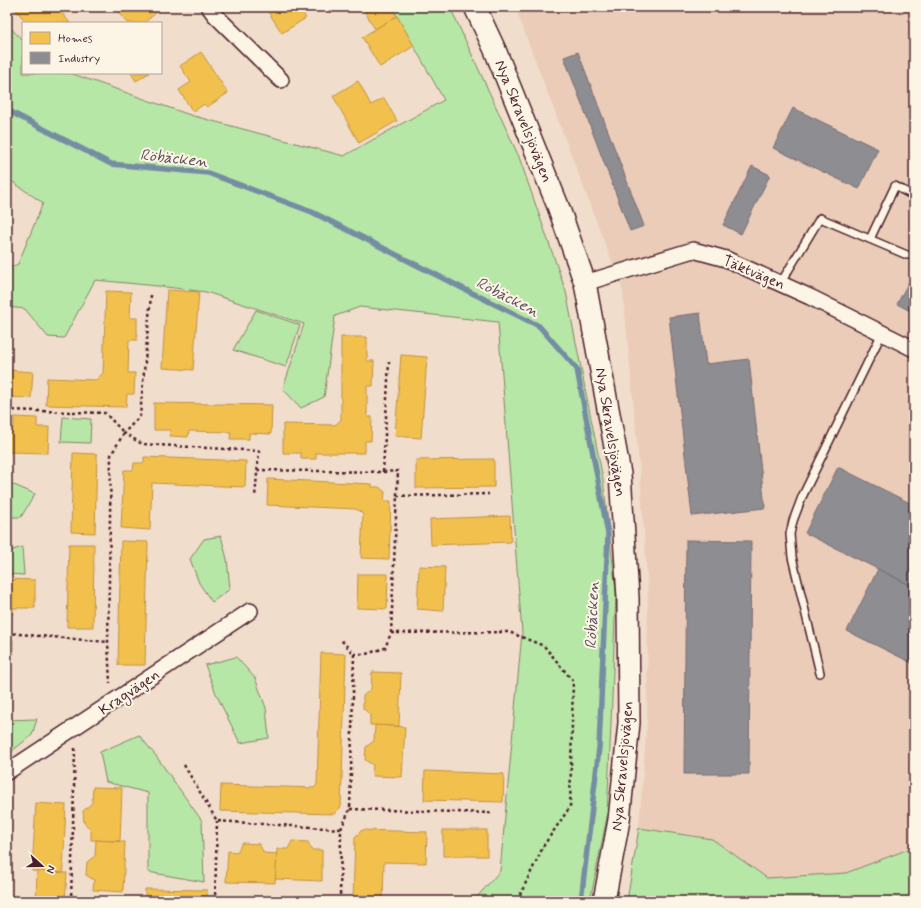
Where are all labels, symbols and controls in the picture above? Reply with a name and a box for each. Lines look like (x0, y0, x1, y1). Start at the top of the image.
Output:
legend (22, 22, 162, 74)
text: Homes (58, 31, 93, 47)
text: Industry (58, 51, 100, 67)
street label: Nya Skravelsjövägen (489, 57, 557, 186)
water label: Röbäcken (139, 144, 209, 173)
street label: Täktvägen (719, 251, 788, 295)
water label: Röbäcken (472, 272, 543, 322)
street label: Nya Skravelsjövägen (590, 366, 630, 498)
water label: Röbäcken (581, 580, 604, 650)
street label: Kragvägen (95, 665, 164, 721)
street label: Nya Skravelsjövägen (607, 700, 639, 832)
north arrow (22, 846, 62, 886)
text: N (43, 863, 58, 875)

